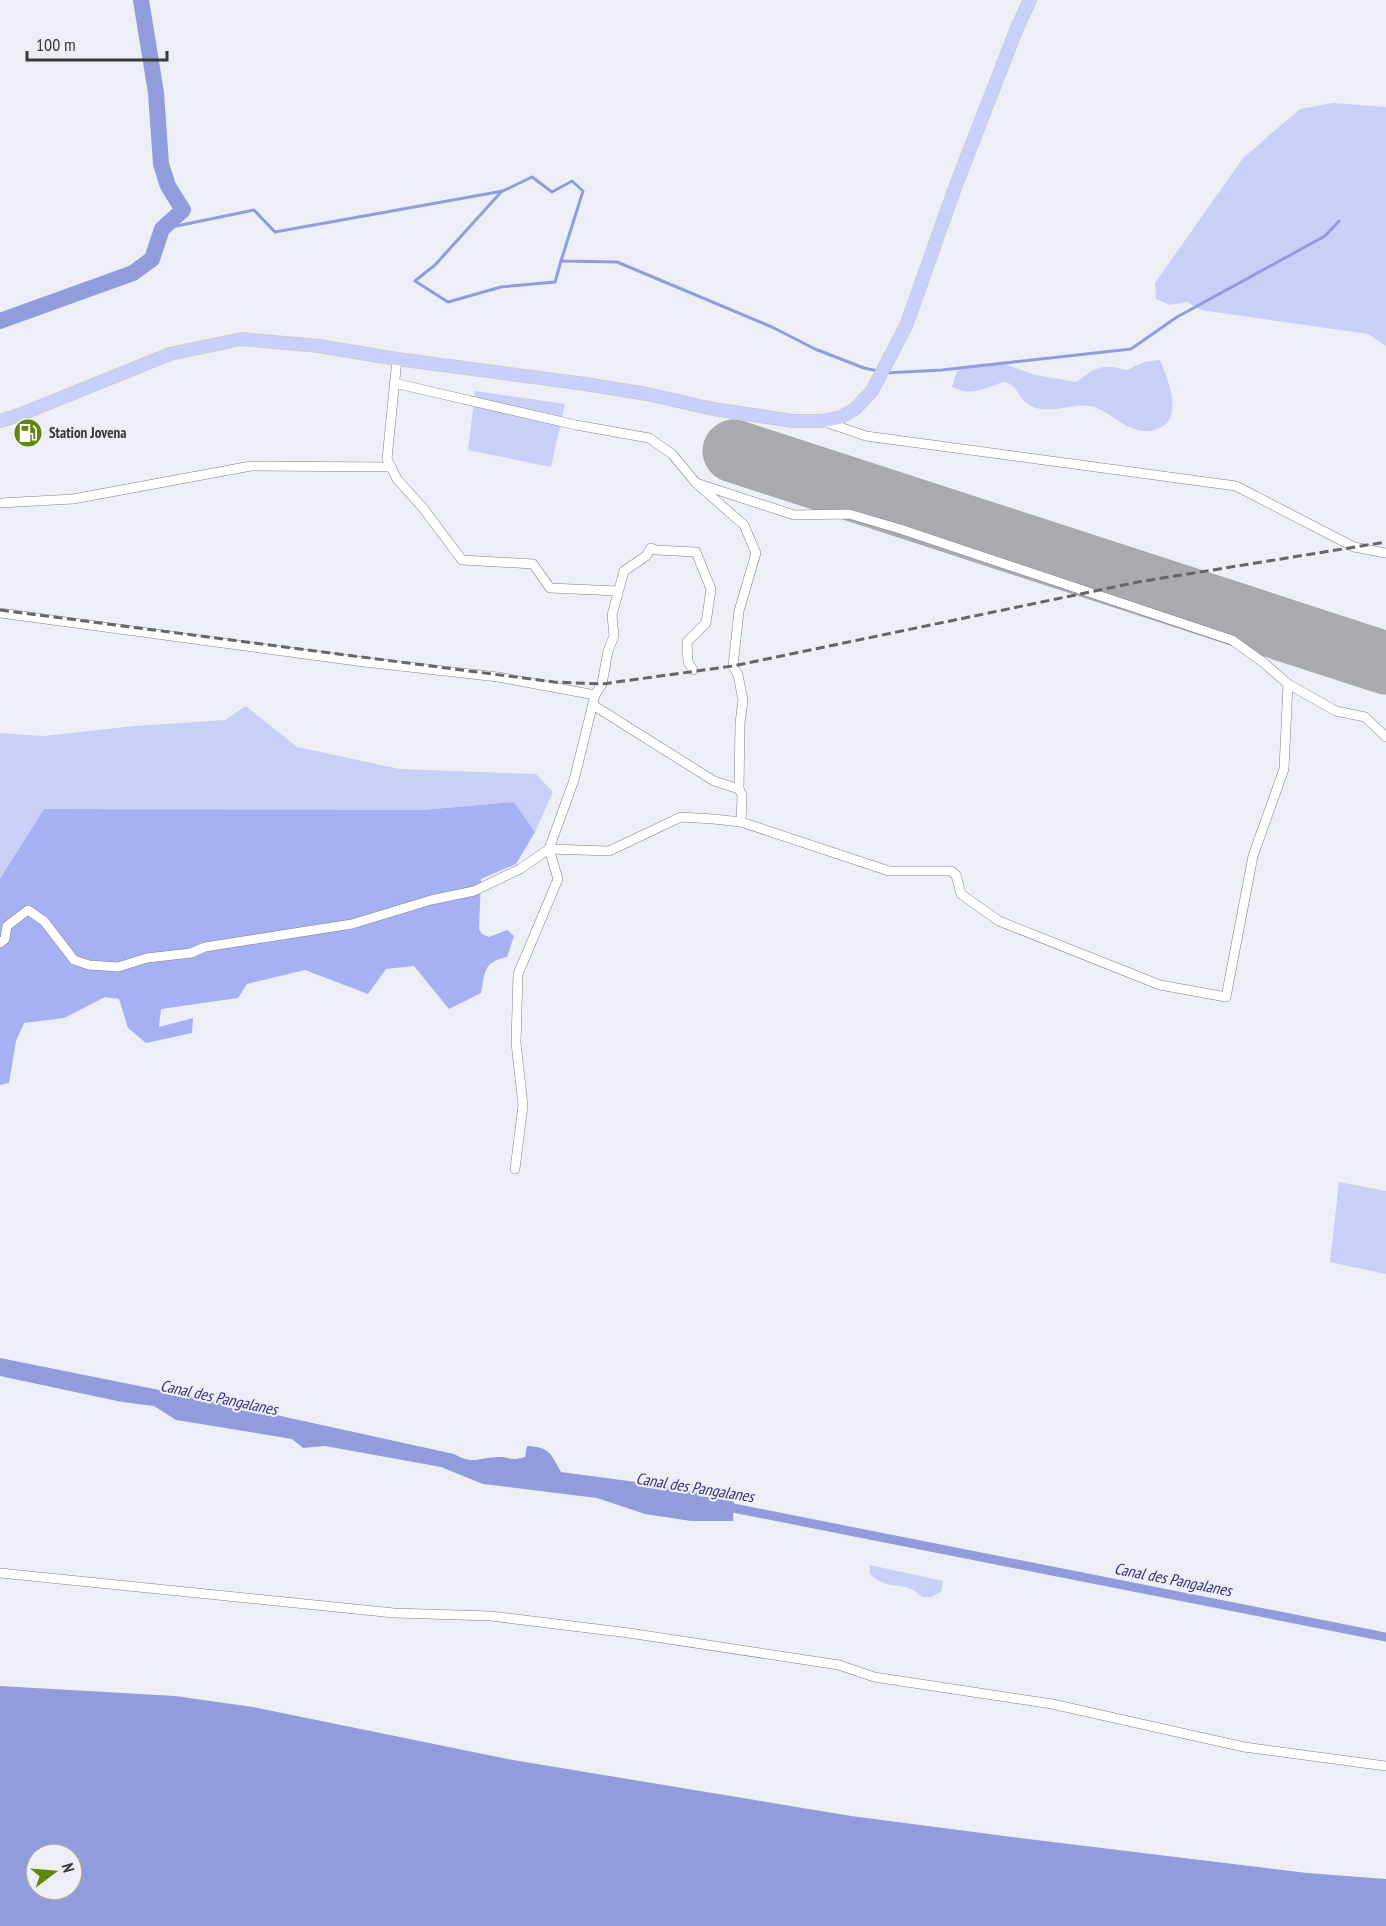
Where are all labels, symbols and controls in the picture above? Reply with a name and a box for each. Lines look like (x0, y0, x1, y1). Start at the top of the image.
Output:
scale bar (27, 24, 166, 62)
text: 100 m (36, 33, 76, 56)
fuel station icon: Station Jovena (12, 417, 44, 449)
place label: Station Jovena (49, 423, 126, 442)
water label: Canal des Pangalanes (159, 1375, 281, 1419)
water label: Canal des Pangalanes (635, 1468, 757, 1506)
water label: Canal des Pangalanes (1113, 1558, 1235, 1600)
north arrow (24, 1842, 84, 1902)
text: N (58, 1861, 79, 1875)

